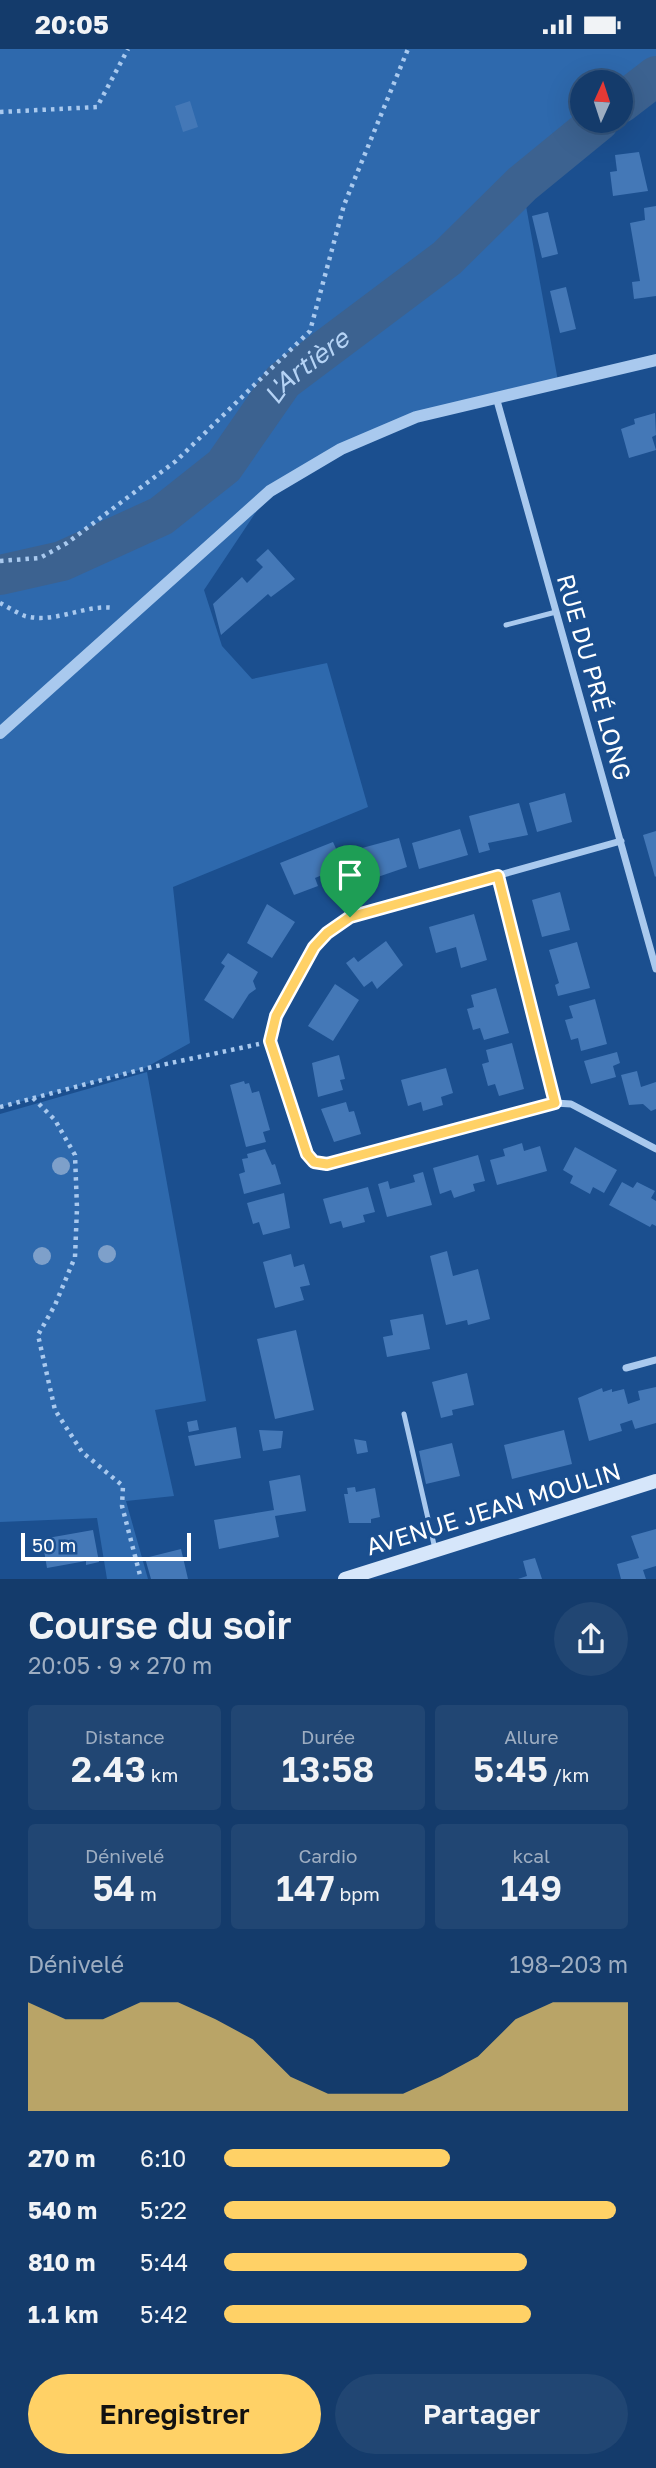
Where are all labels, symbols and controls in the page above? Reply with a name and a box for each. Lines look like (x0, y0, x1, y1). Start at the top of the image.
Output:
text: 20:05 (35, 9, 109, 40)
north arrow (570, 70, 634, 133)
map controls (570, 70, 633, 133)
water label: L'Artière (257, 321, 356, 409)
street label: RUE DU PRÉ LONG (552, 571, 638, 783)
pin (320, 845, 380, 917)
icon: arrive (331, 856, 369, 894)
street label: AVENUE JEAN MOULIN (362, 1455, 624, 1561)
scale bar (21, 1530, 191, 1562)
text: 50 m (32, 1533, 76, 1556)
text: Course du soir (28, 1602, 291, 1647)
button: share (554, 1602, 628, 1676)
text: 20:05 · 9 × 270 m (28, 1651, 212, 1679)
text: Distance (85, 1725, 165, 1748)
text: Durée (301, 1725, 355, 1748)
text: Allure (504, 1725, 558, 1748)
text: 2.43 (71, 1748, 146, 1790)
text: 13:58 (282, 1748, 374, 1790)
text: 5:45 (473, 1748, 548, 1790)
text: km (146, 1763, 178, 1786)
text: /km (548, 1763, 589, 1786)
text: Dénivelé (85, 1844, 164, 1867)
text: Cardio (298, 1844, 358, 1867)
text: kcal (513, 1844, 550, 1867)
text: 54 (92, 1867, 135, 1909)
text: 147 (276, 1867, 335, 1909)
text: 149 (501, 1867, 562, 1909)
text: m (135, 1882, 157, 1905)
text: bpm (335, 1882, 380, 1905)
text: Dénivelé (28, 1950, 124, 1978)
text: 198–203 m (510, 1950, 628, 1978)
text: 270 m (28, 2144, 95, 2172)
text: 6:10 (140, 2144, 186, 2172)
text: 540 m (28, 2196, 97, 2224)
text: 5:22 (140, 2196, 187, 2224)
text: 810 m (28, 2248, 95, 2276)
text: 5:44 (140, 2248, 188, 2276)
text: 1.1 km (28, 2300, 98, 2328)
text: 5:42 (140, 2300, 188, 2328)
button: Enregistrer (28, 2374, 321, 2454)
button: Partager (335, 2374, 628, 2454)

